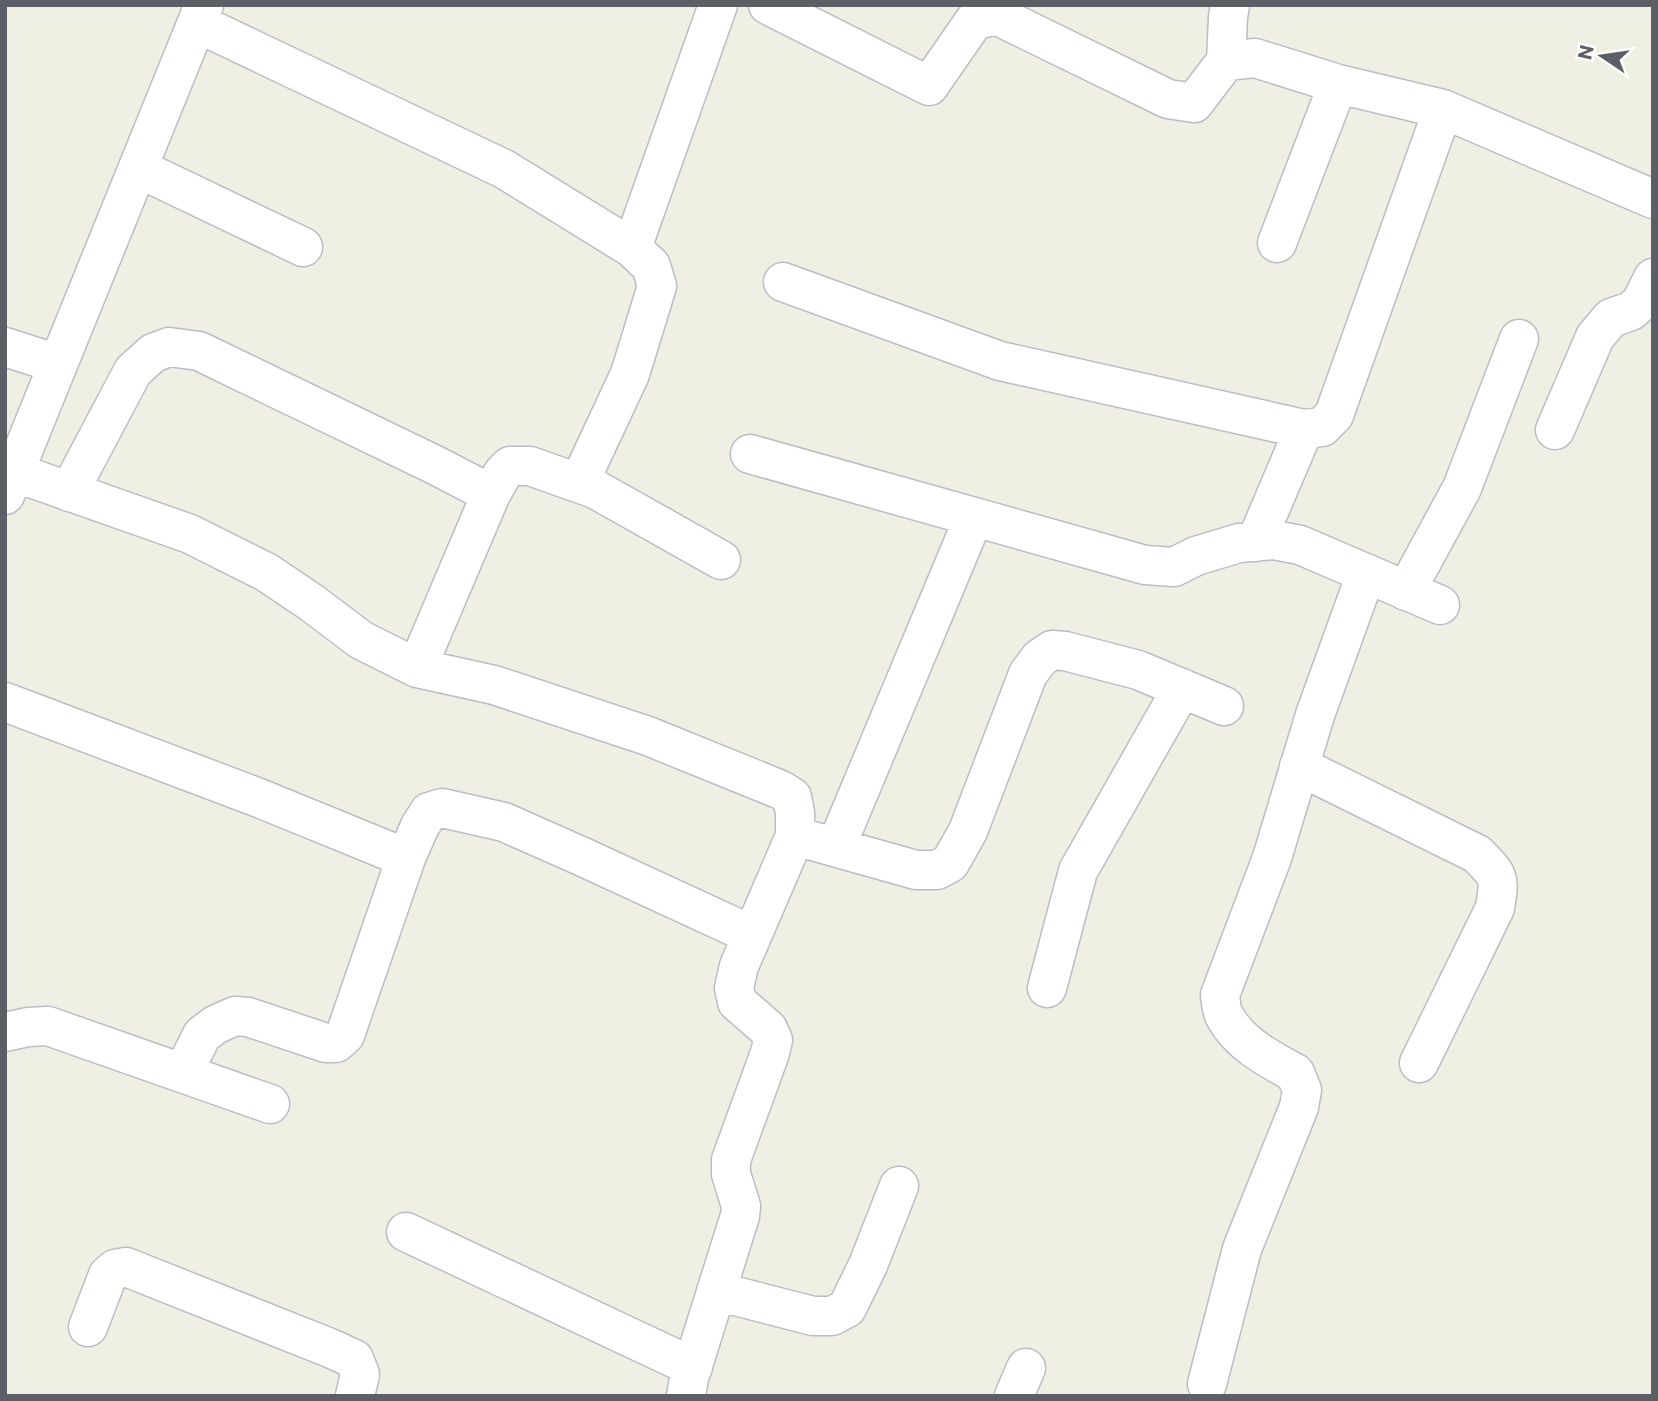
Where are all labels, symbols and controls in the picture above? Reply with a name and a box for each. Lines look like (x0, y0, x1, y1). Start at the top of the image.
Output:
north arrow (1567, 21, 1637, 91)
text: N (1572, 43, 1598, 62)

